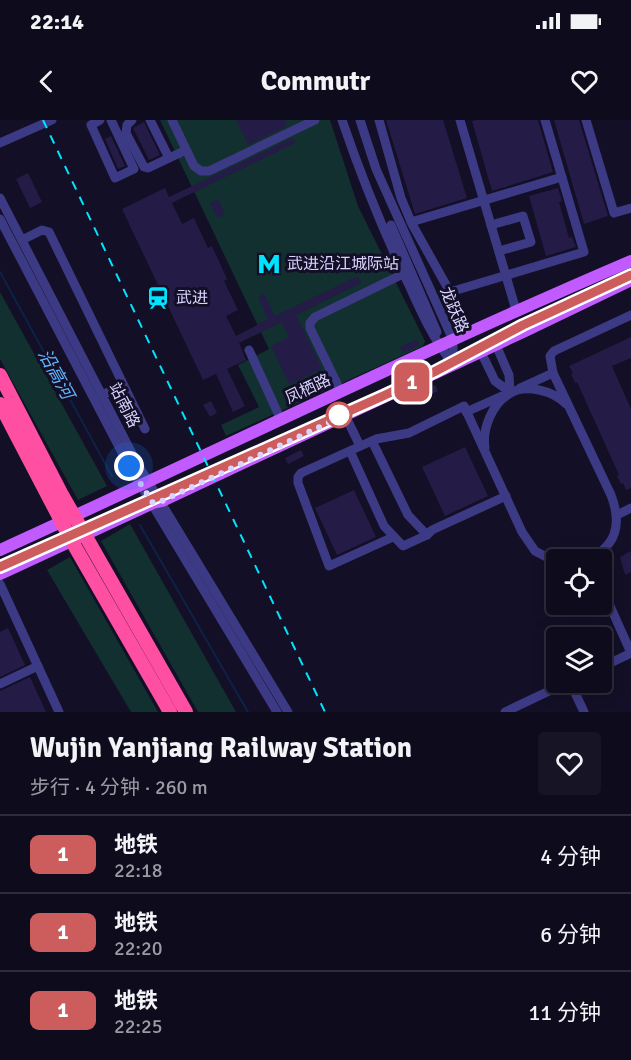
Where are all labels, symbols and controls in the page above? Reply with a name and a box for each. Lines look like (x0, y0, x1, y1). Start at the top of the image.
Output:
text: 22:14 (30, 8, 84, 35)
icon: back (30, 65, 63, 98)
text: Commutr (261, 65, 370, 98)
icon: heart (568, 65, 601, 98)
metro station icon: 武进沿江城际站 (256, 251, 282, 277)
place label: 武进沿江城际站 (287, 254, 399, 274)
street label: 龙跃路 (435, 284, 473, 336)
station icon: 武进 (145, 285, 171, 311)
place label: 武进 (176, 288, 208, 308)
water label: 沿高河 (33, 345, 80, 406)
line badge: 1 (392, 362, 432, 402)
text: 1 (406, 369, 418, 395)
street label: 凤栖路 (282, 370, 334, 408)
street label: 站南路 (104, 379, 144, 431)
unlabelled marker (326, 402, 352, 428)
your location (114, 451, 144, 481)
map controls (546, 549, 612, 693)
button: locate (546, 549, 612, 615)
button: layers (546, 627, 612, 693)
text: Wujin Yanjiang Railway Station (30, 731, 412, 765)
button: heart (538, 732, 601, 795)
text: 步行 · 4 分钟 · 260 m (30, 775, 208, 800)
text: 地铁 (114, 831, 158, 858)
text: 1 (57, 841, 69, 867)
text: 4 分钟 (540, 843, 601, 870)
text: 22:18 (114, 858, 163, 883)
text: 地铁 (114, 909, 158, 936)
text: 1 (57, 919, 69, 945)
text: 6 分钟 (540, 921, 601, 948)
text: 22:20 (114, 936, 163, 961)
text: 地铁 (114, 987, 158, 1014)
text: 1 (57, 997, 69, 1023)
text: 11 分钟 (528, 999, 601, 1026)
text: 22:25 (114, 1014, 163, 1039)

